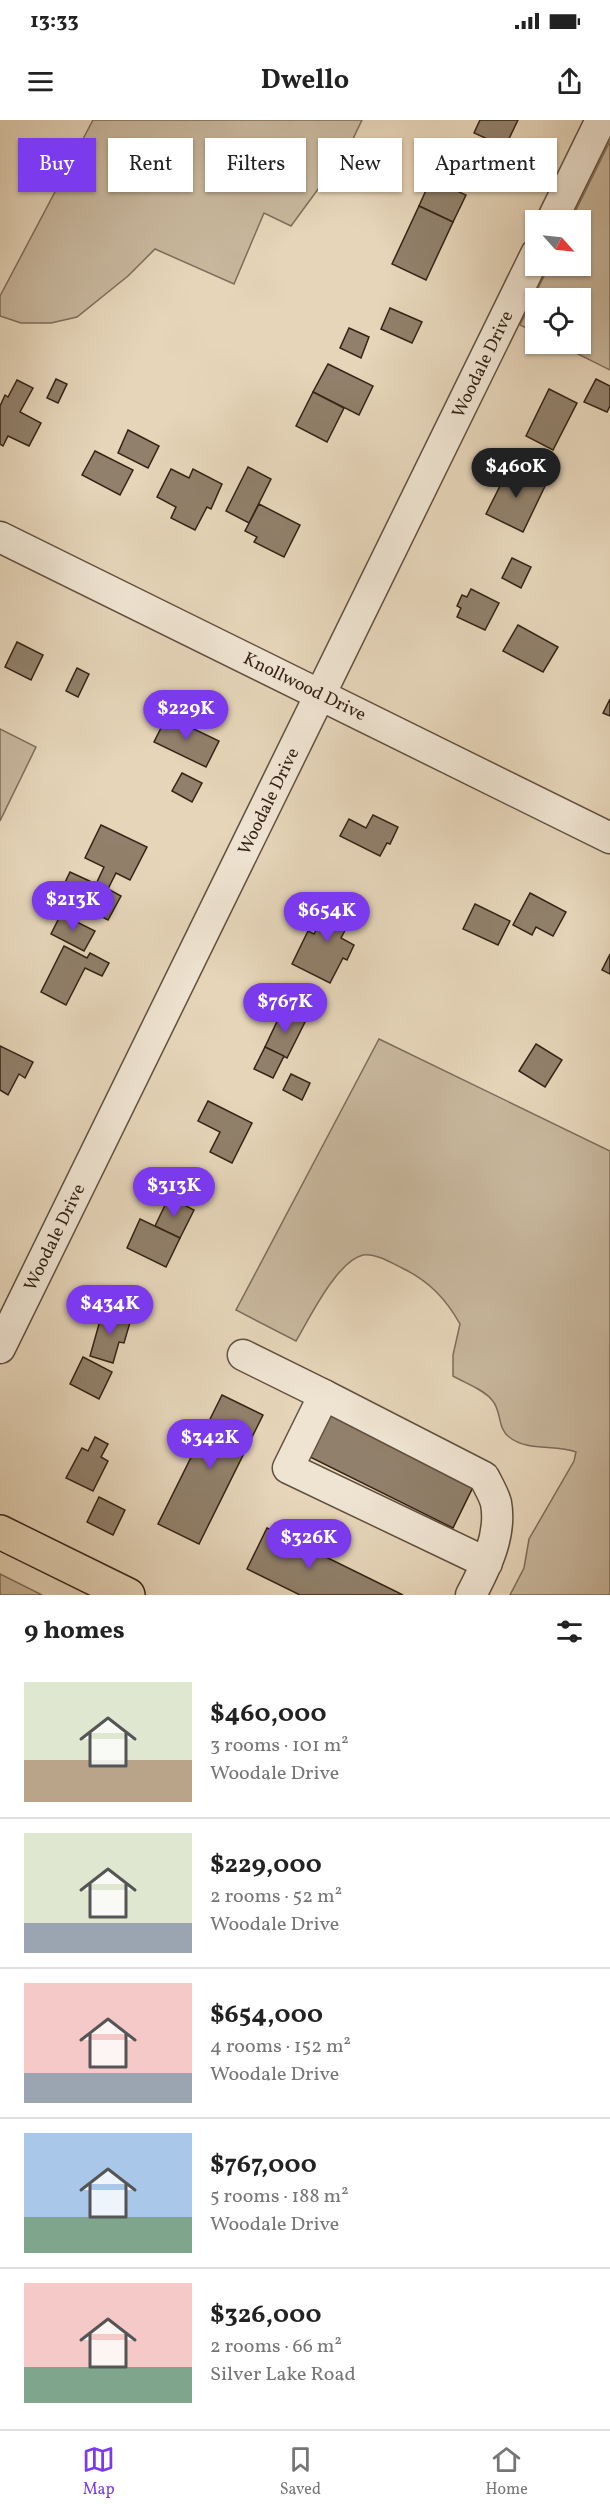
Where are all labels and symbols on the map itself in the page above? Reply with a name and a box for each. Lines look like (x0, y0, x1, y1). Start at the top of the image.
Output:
north arrow (525, 210, 591, 276)
street label: Woodale Drive (447, 307, 520, 422)
pin: $460K (474, 448, 558, 499)
street label: Knollwood Drive (239, 647, 370, 728)
pin: $229K (144, 690, 228, 741)
street label: Woodale Drive (233, 744, 306, 859)
pin: $213K (31, 881, 115, 932)
pin: $654K (285, 892, 369, 943)
pin: $767K (243, 983, 327, 1034)
pin: $313K (132, 1167, 216, 1218)
street label: Woodale Drive (19, 1180, 92, 1295)
pin: $434K (68, 1285, 152, 1336)
pin: $342K (168, 1419, 252, 1470)
pin: $326K (267, 1519, 351, 1570)

